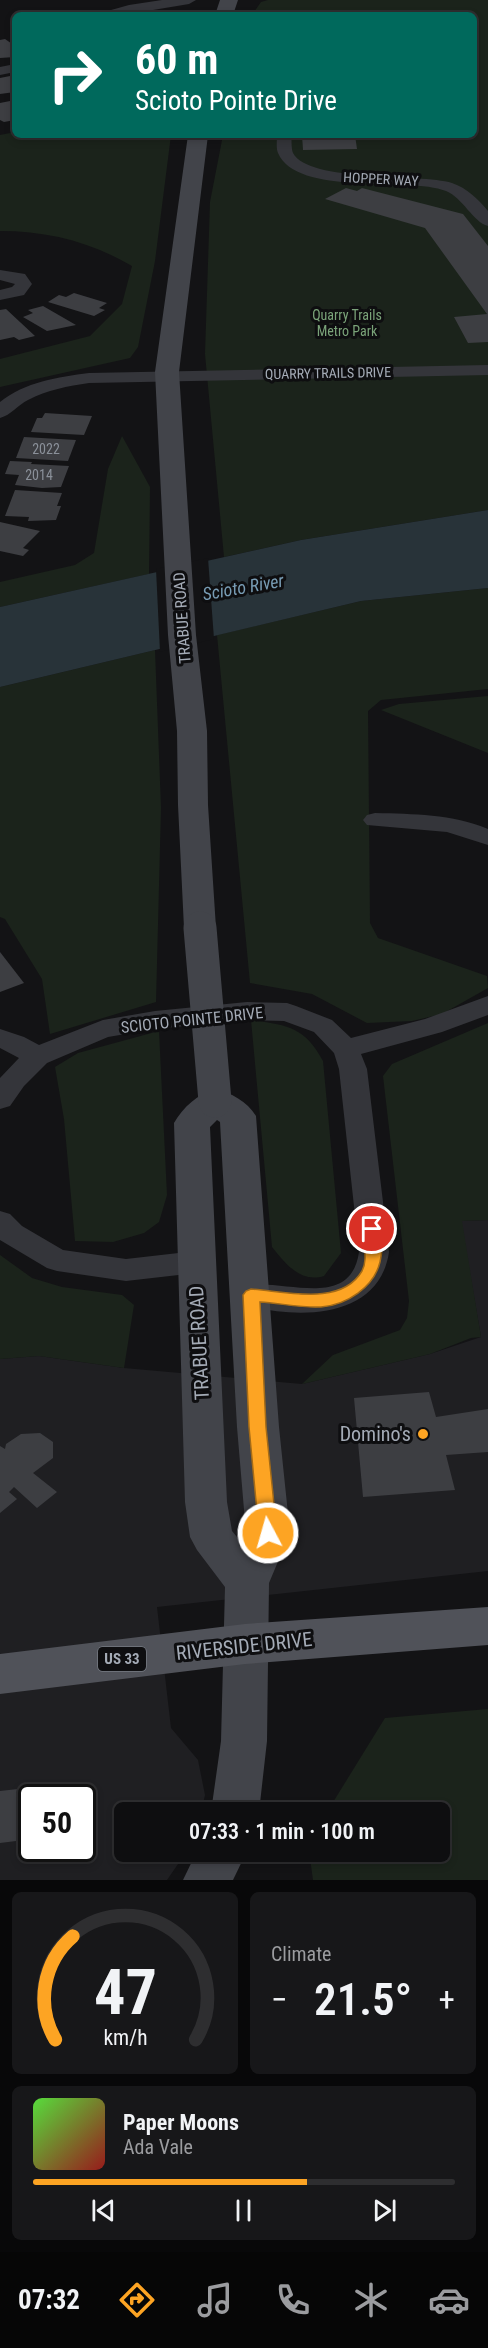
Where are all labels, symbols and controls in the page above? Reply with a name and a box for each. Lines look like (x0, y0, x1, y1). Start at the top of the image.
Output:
text: 60 m (135, 35, 218, 84)
icon: right (36, 36, 114, 114)
text: Scioto Pointe Drive (135, 85, 337, 117)
street label: HOPPER WAY (343, 169, 420, 189)
park label: Quarry Trails Metro Park (312, 307, 382, 339)
street label: QUARRY TRAILS DRIVE (265, 364, 391, 382)
house number: 2022 (32, 441, 60, 457)
house number: 2014 (25, 467, 53, 483)
water label: Scioto River (201, 569, 286, 604)
street label: TRABUE ROAD (169, 572, 195, 664)
street label: SCIOTO POINTE DRIVE (120, 1003, 264, 1037)
pin (346, 1203, 397, 1254)
icon: arrive (355, 1212, 388, 1245)
street label: TRABUE ROAD (184, 1285, 214, 1401)
place label: Domino's (340, 1422, 411, 1446)
marker: Domino's (416, 1427, 430, 1441)
position arrow (236, 1501, 300, 1565)
street label: RIVERSIDE DRIVE (175, 1627, 313, 1665)
road number: US 33 (98, 1647, 146, 1671)
speed limit sign: 50 (18, 1784, 96, 1862)
text: 07:33 · 1 min · 100 m (189, 1819, 375, 1844)
text: Climate (271, 1942, 331, 1966)
text: 47 (93, 1956, 157, 2029)
text: 21.5° (314, 1973, 412, 2026)
text: − (271, 1980, 288, 2019)
text: + (439, 1980, 455, 2019)
text: km/h (103, 2025, 147, 2050)
text: Paper Moons (123, 2110, 239, 2135)
text: Ada Vale (123, 2135, 193, 2159)
icon: previous (87, 2194, 120, 2227)
icon: pause (227, 2194, 260, 2227)
icon: next (368, 2194, 401, 2227)
icon: directions (116, 2279, 158, 2321)
icon: music (194, 2279, 236, 2321)
icon: phone (272, 2279, 314, 2321)
icon: climate (350, 2279, 392, 2321)
icon: car (428, 2279, 470, 2321)
text: 07:32 (18, 2284, 80, 2316)

